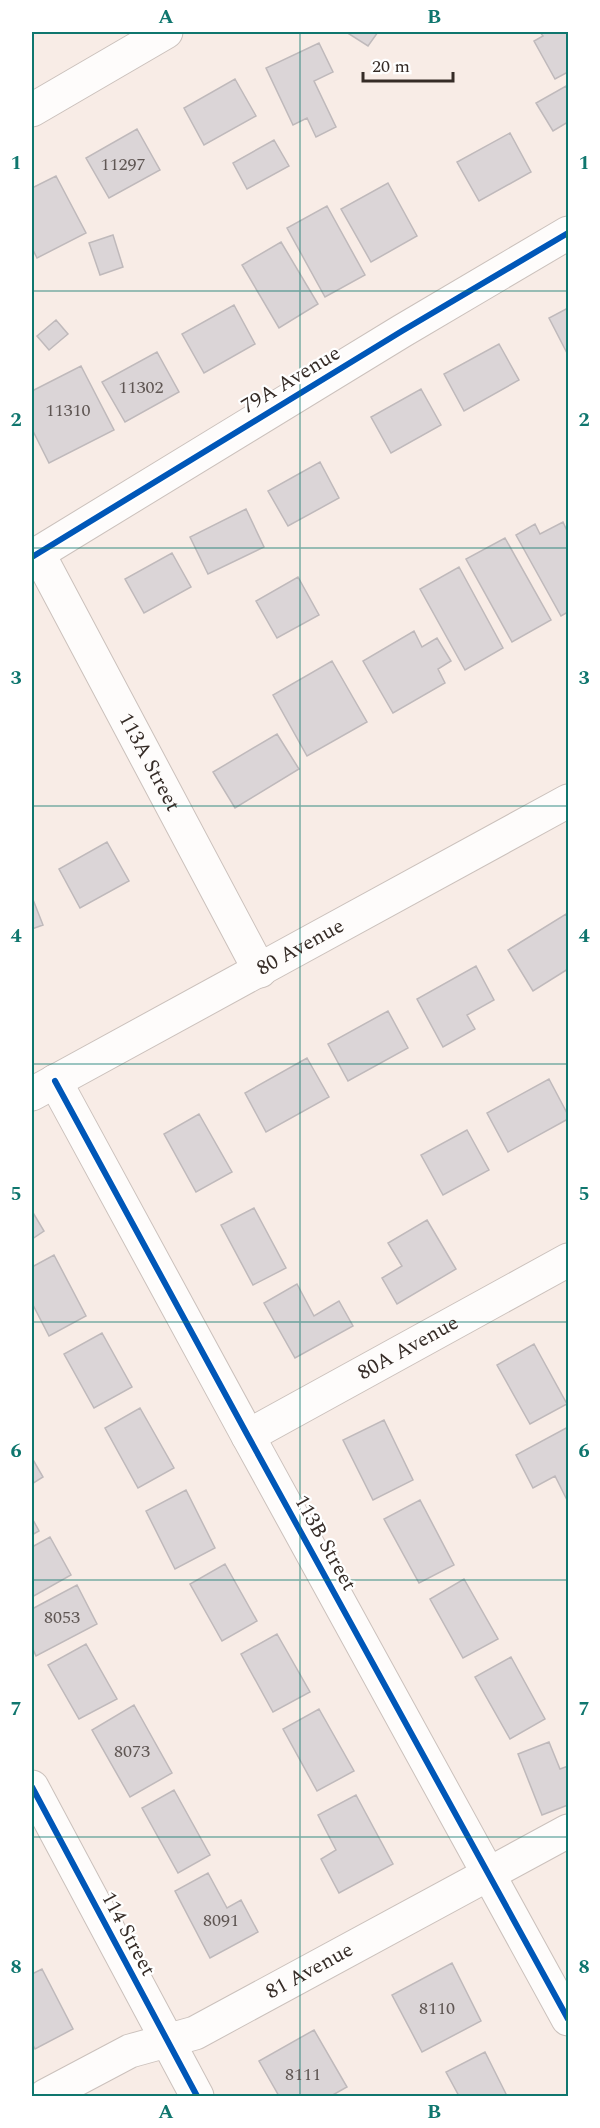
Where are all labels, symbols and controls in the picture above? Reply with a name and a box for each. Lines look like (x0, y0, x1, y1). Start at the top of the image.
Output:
text: A (158, 2, 174, 32)
text: B (427, 2, 441, 32)
scale bar (363, 45, 453, 83)
text: 20 m (372, 53, 410, 80)
text: 1 (10, 148, 22, 178)
text: 1 (578, 148, 590, 178)
house number: 11297 (101, 151, 146, 178)
street label: 79A Avenue (235, 338, 347, 422)
house number: 11302 (119, 374, 164, 401)
house number: 11310 (46, 397, 91, 424)
text: 2 (10, 405, 22, 435)
text: 2 (578, 405, 590, 435)
text: 3 (10, 663, 22, 693)
text: 3 (578, 663, 590, 693)
street label: 113A Street (110, 707, 189, 817)
street label: 80 Avenue (251, 910, 350, 984)
text: 4 (10, 921, 22, 951)
text: 4 (578, 921, 590, 951)
text: 5 (10, 1179, 22, 1209)
text: 5 (578, 1179, 590, 1209)
street label: 80A Avenue (352, 1307, 465, 1389)
text: 6 (10, 1436, 22, 1466)
text: 6 (578, 1436, 590, 1466)
street label: 113B Street (285, 1489, 365, 1597)
house number: 8053 (44, 1604, 80, 1631)
text: 7 (10, 1694, 22, 1724)
text: 7 (578, 1694, 590, 1724)
house number: 8073 (114, 1738, 150, 1765)
street label: 114 Street (92, 1886, 164, 1982)
house number: 8091 (203, 1907, 239, 1934)
street label: 81 Avenue (260, 1934, 359, 2008)
text: 8 (10, 1952, 22, 1982)
text: 8 (578, 1952, 590, 1982)
house number: 8110 (419, 1995, 455, 2022)
house number: 8111 (285, 2061, 321, 2088)
text: A (158, 2097, 174, 2127)
text: B (427, 2097, 441, 2127)

